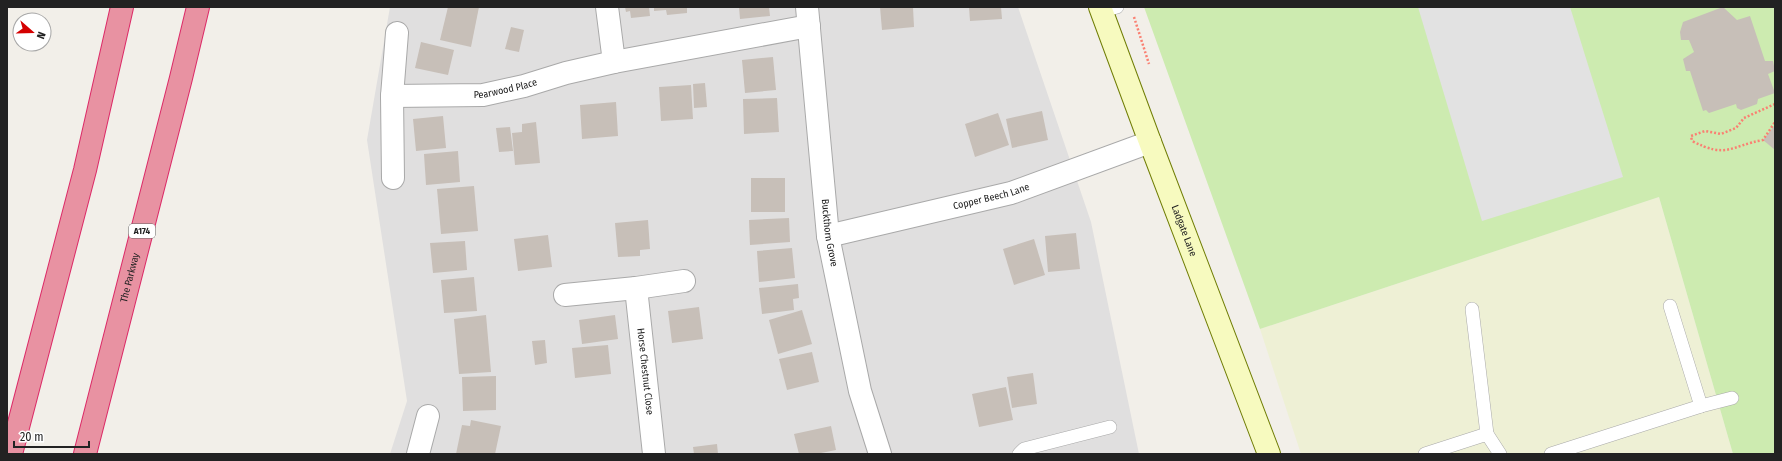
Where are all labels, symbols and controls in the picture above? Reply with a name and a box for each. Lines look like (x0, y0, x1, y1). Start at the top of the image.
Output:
north arrow (12, 12, 52, 52)
text: N (34, 30, 48, 41)
street label: Pearwood Place (474, 76, 539, 101)
street label: Copper Beech Lane (952, 181, 1031, 212)
street label: Buckthorn Grove (819, 199, 840, 268)
street label: Ladgate Lane (1169, 203, 1199, 258)
road number: A174 (129, 224, 155, 238)
street label: The Parkway (118, 251, 142, 304)
street label: Horse Chestnut Close (634, 327, 656, 416)
scale bar (14, 423, 89, 449)
text: 20 m (20, 430, 44, 444)

